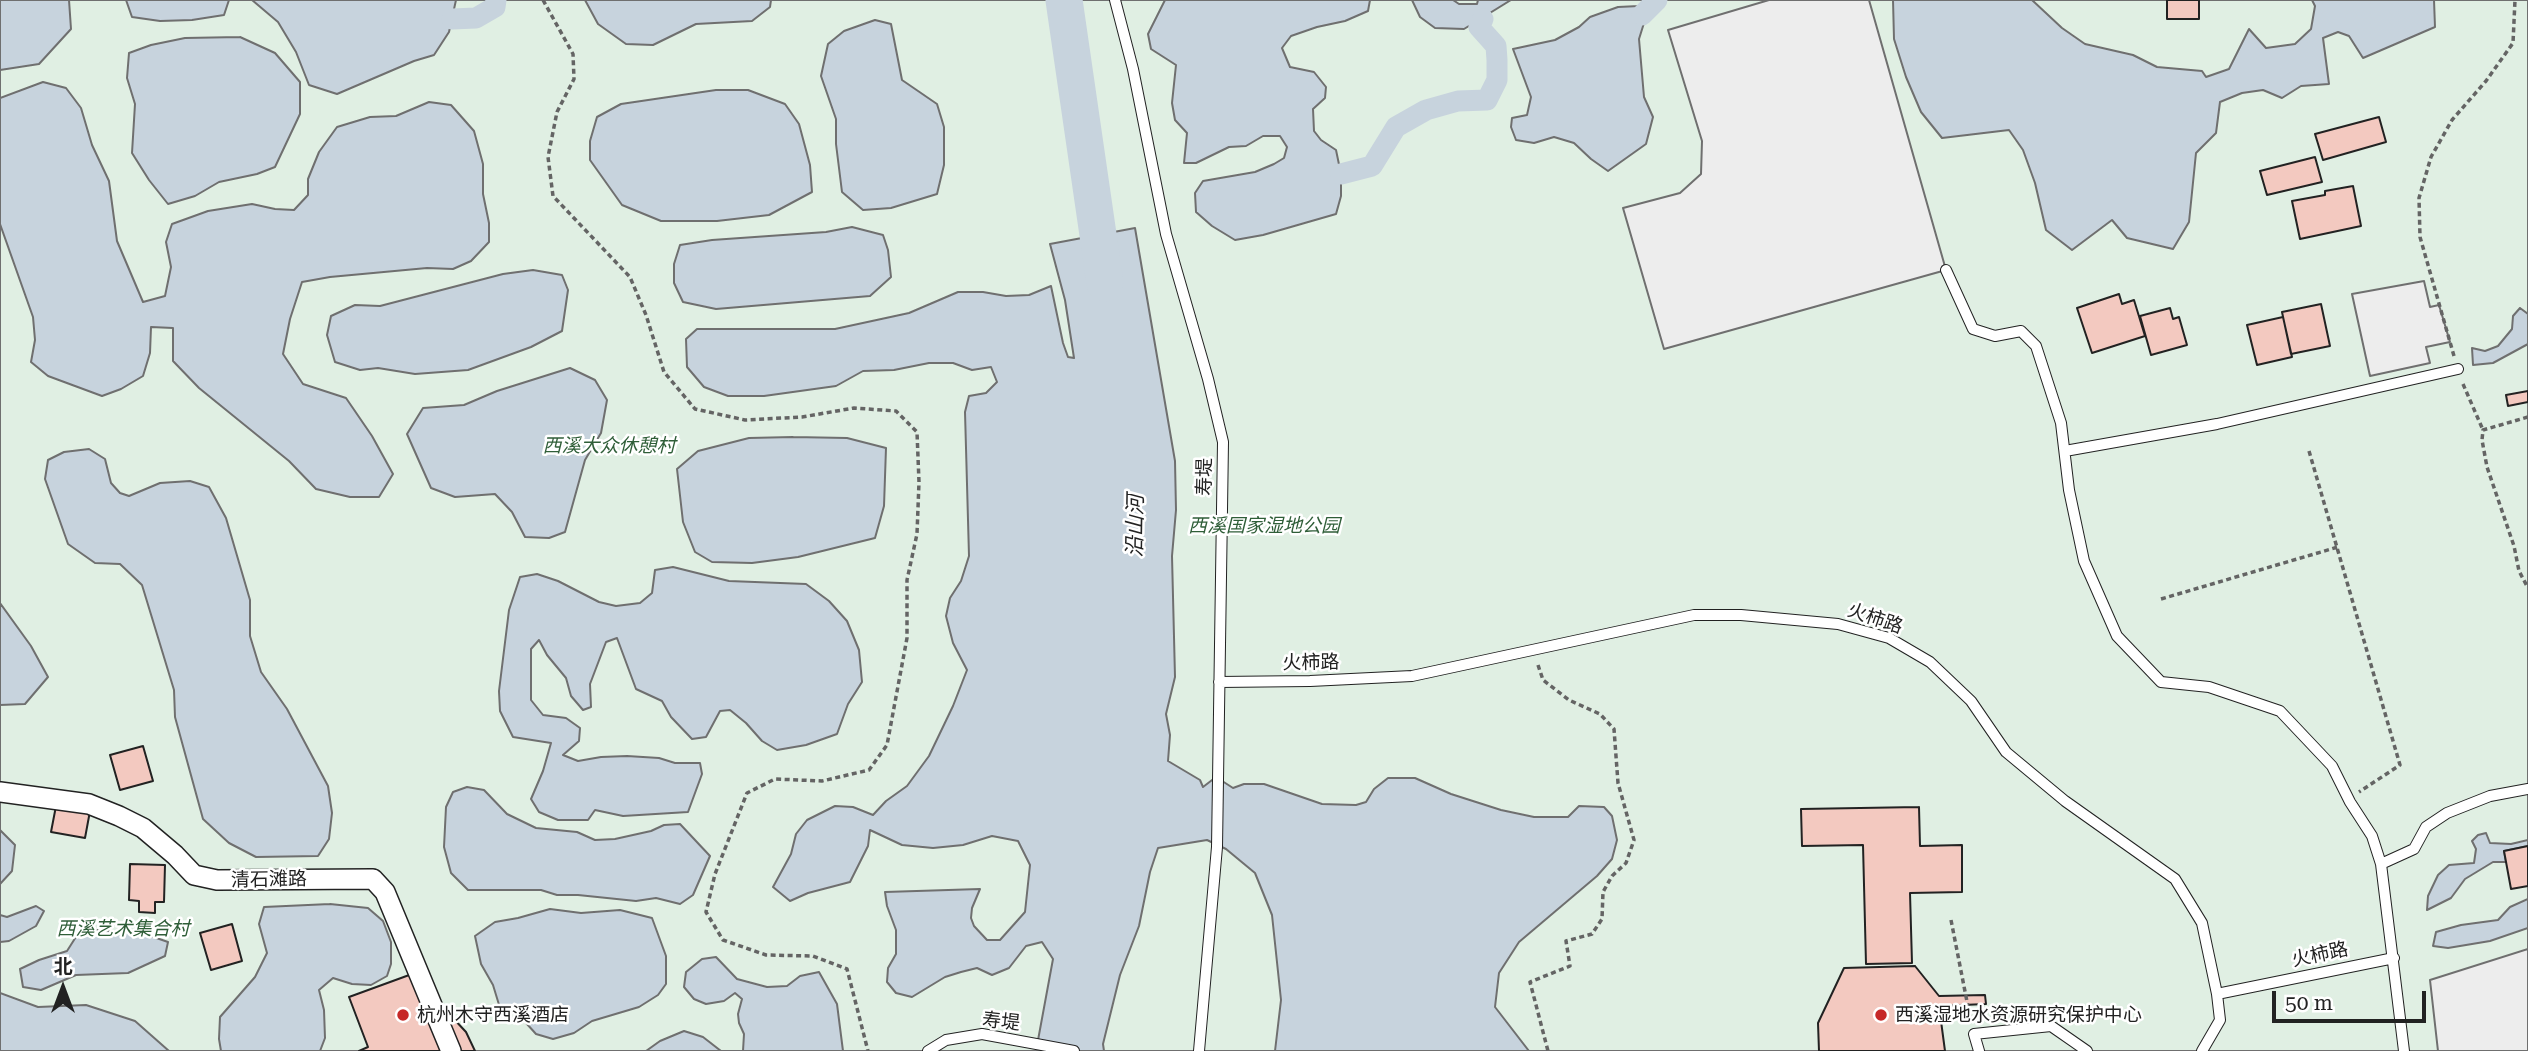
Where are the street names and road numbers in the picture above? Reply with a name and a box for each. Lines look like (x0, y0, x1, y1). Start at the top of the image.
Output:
street label: 寿堤 (1193, 458, 1217, 496)
street label: 火柿路 (1844, 599, 1906, 639)
street label: 火柿路 (1282, 651, 1340, 675)
street label: 清石滩路 (231, 868, 307, 892)
street label: 火柿路 (2290, 938, 2350, 972)
street label: 寿堤 (981, 1009, 1021, 1035)

